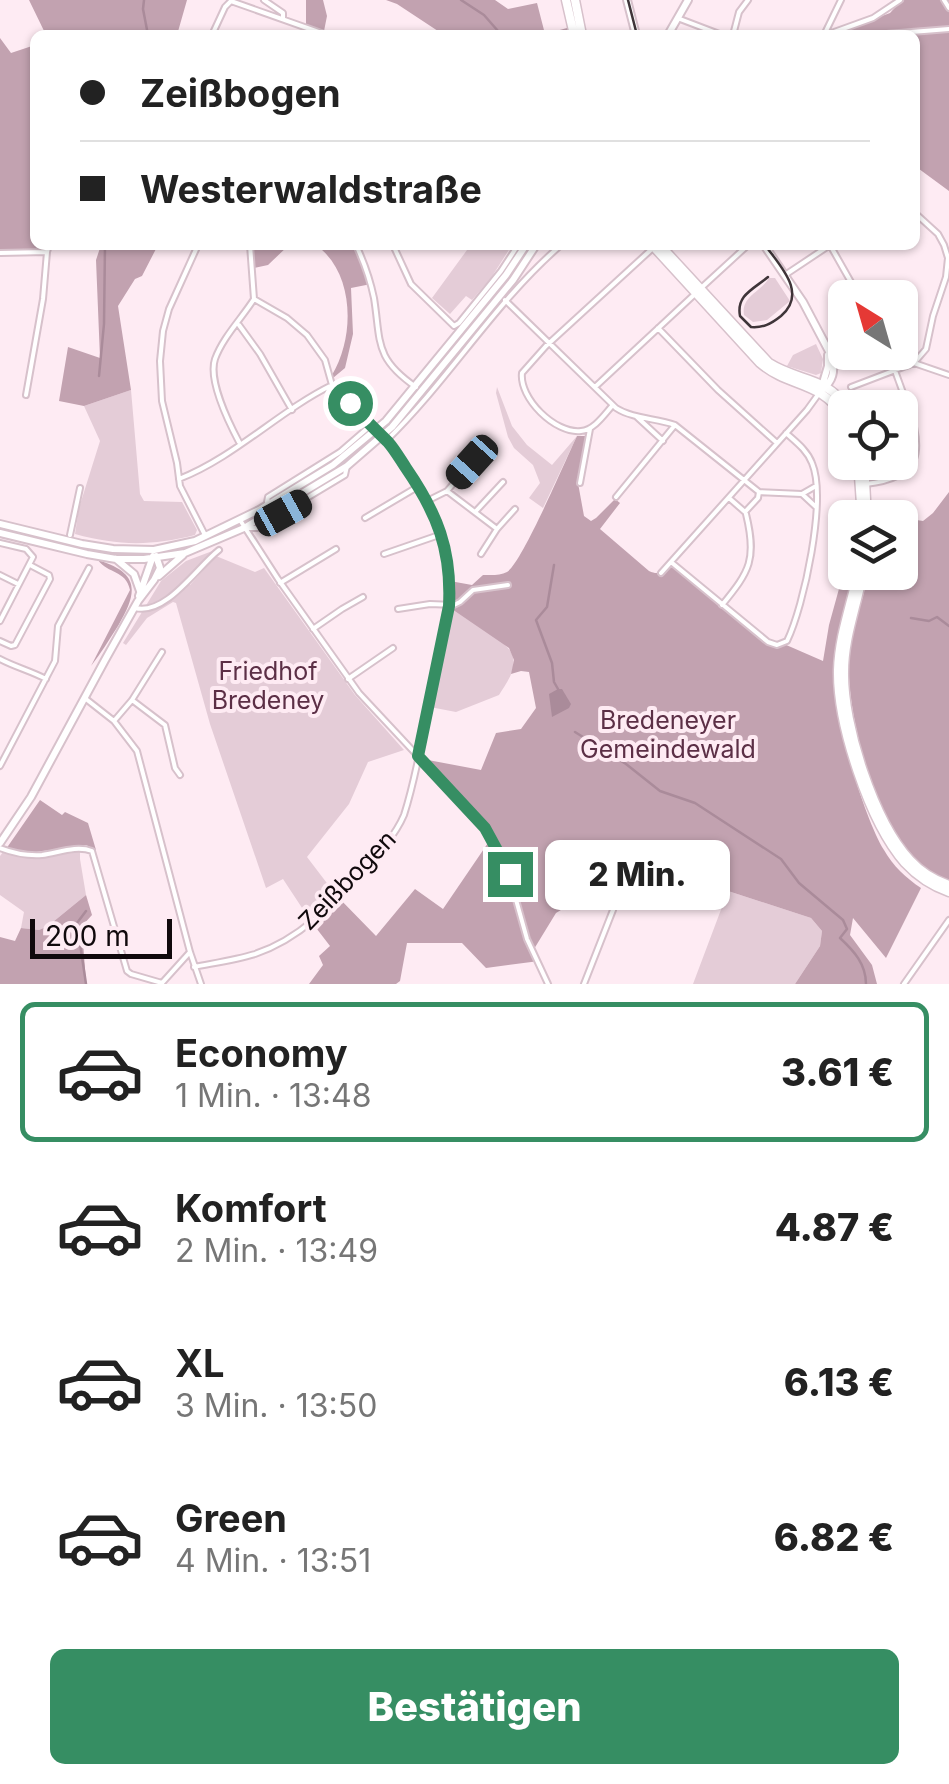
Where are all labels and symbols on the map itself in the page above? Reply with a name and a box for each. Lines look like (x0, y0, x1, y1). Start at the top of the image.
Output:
north arrow (828, 280, 918, 370)
route start (328, 381, 373, 426)
car (441, 430, 503, 494)
car (249, 485, 317, 541)
park label: Friedhof Bredeney (212, 656, 324, 715)
park label: Bredeneyer Gemeindewald (580, 705, 756, 764)
street label: Zeißbogen (292, 824, 402, 936)
callout: 2 Min. (545, 839, 730, 909)
route end (488, 852, 533, 897)
scale bar (30, 914, 172, 958)

